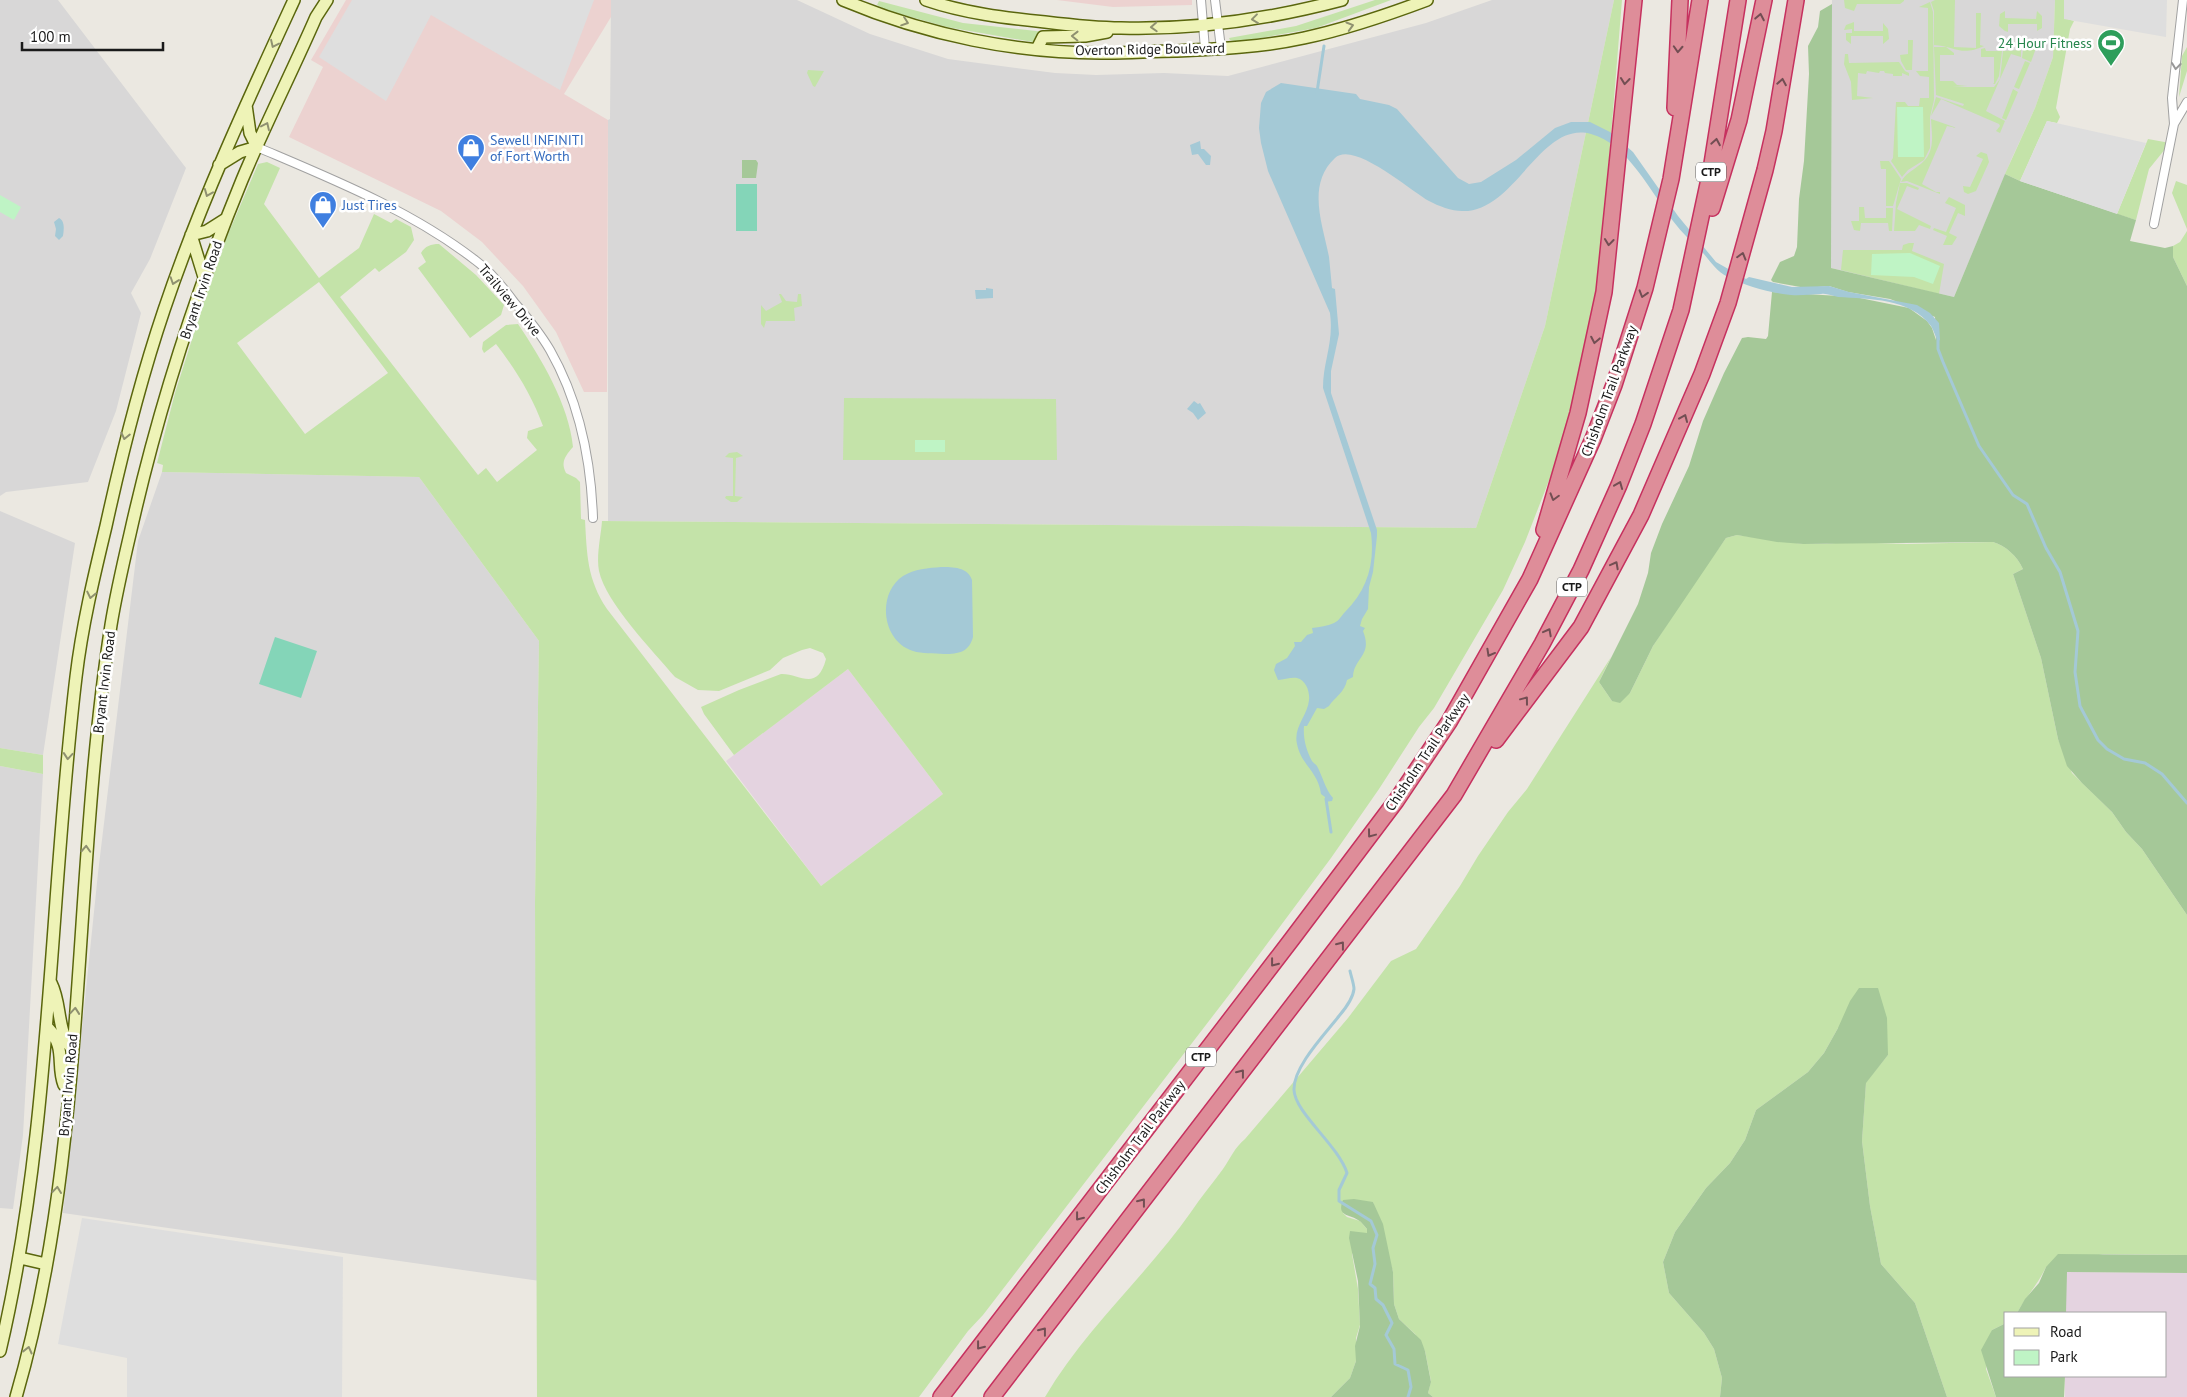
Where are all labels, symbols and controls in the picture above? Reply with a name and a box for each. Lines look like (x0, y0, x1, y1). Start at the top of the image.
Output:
one-way arrow (1755, 12, 1765, 21)
one-way arrow (1251, 13, 1259, 24)
one-way arrow (900, 17, 909, 27)
scale bar (22, 20, 164, 52)
one-way arrow (1346, 21, 1354, 31)
one-way arrow (1150, 22, 1158, 33)
text: 100 m (30, 27, 71, 46)
sports icon: 24 Hour Fitness (2096, 28, 2126, 67)
one-way arrow (1071, 31, 1079, 41)
place label: 24 Hour Fitness (1998, 34, 2092, 52)
one-way arrow (269, 39, 280, 48)
street label: Overton Ridge Boulevard (1075, 39, 1225, 59)
one-way arrow (1672, 45, 1683, 53)
one-way arrow (2171, 62, 2182, 70)
one-way arrow (1620, 77, 1631, 85)
one-way arrow (1777, 78, 1787, 87)
one-way arrow (259, 122, 270, 131)
place label: Sewell INFINITI of Fort Worth (490, 131, 584, 165)
shop icon: Sewell INFINITI of Fort Worth (456, 133, 486, 172)
one-way arrow (1710, 138, 1720, 147)
road number: CTP (1696, 162, 1726, 182)
one-way arrow (204, 188, 214, 197)
shop icon: Just Tires (308, 190, 338, 229)
place label: Just Tires (341, 196, 397, 214)
street label: Bryant Irvin Road (176, 238, 226, 342)
one-way arrow (1604, 239, 1615, 247)
one-way arrow (1736, 252, 1746, 261)
street label: Trailview Drive (475, 260, 545, 340)
one-way arrow (170, 276, 180, 285)
one-way arrow (1639, 289, 1649, 298)
street label: Chisholm Trail Parkway (1577, 322, 1641, 459)
one-way arrow (1590, 335, 1601, 344)
one-way arrow (1678, 414, 1688, 423)
one-way arrow (120, 432, 131, 441)
one-way arrow (1612, 481, 1623, 490)
one-way arrow (1549, 492, 1559, 500)
one-way arrow (1609, 561, 1619, 570)
road number: CTP (1557, 578, 1587, 596)
one-way arrow (86, 590, 97, 599)
one-way arrow (1542, 628, 1552, 637)
street label: Bryant Irvin Road (89, 630, 119, 734)
one-way arrow (1486, 647, 1496, 656)
street label: Chisholm Trail Parkway (1381, 689, 1473, 814)
one-way arrow (1520, 697, 1528, 706)
one-way arrow (63, 752, 74, 760)
one-way arrow (1369, 828, 1377, 837)
one-way arrow (80, 844, 91, 852)
one-way arrow (1335, 942, 1343, 951)
one-way arrow (1270, 958, 1279, 967)
one-way arrow (69, 1007, 80, 1015)
street label: Bryant Irvin Road (55, 1033, 81, 1137)
road number: CTP (1186, 1048, 1216, 1066)
one-way arrow (1236, 1070, 1244, 1079)
street label: Chisholm Trail Parkway (1091, 1076, 1189, 1198)
one-way arrow (52, 1186, 62, 1194)
one-way arrow (1136, 1198, 1145, 1208)
one-way arrow (1076, 1211, 1084, 1220)
legend (2004, 1312, 2167, 1377)
text: Road (2050, 1322, 2082, 1341)
one-way arrow (1037, 1328, 1045, 1337)
one-way arrow (977, 1340, 985, 1349)
one-way arrow (22, 1345, 33, 1354)
text: Park (2050, 1347, 2078, 1366)

